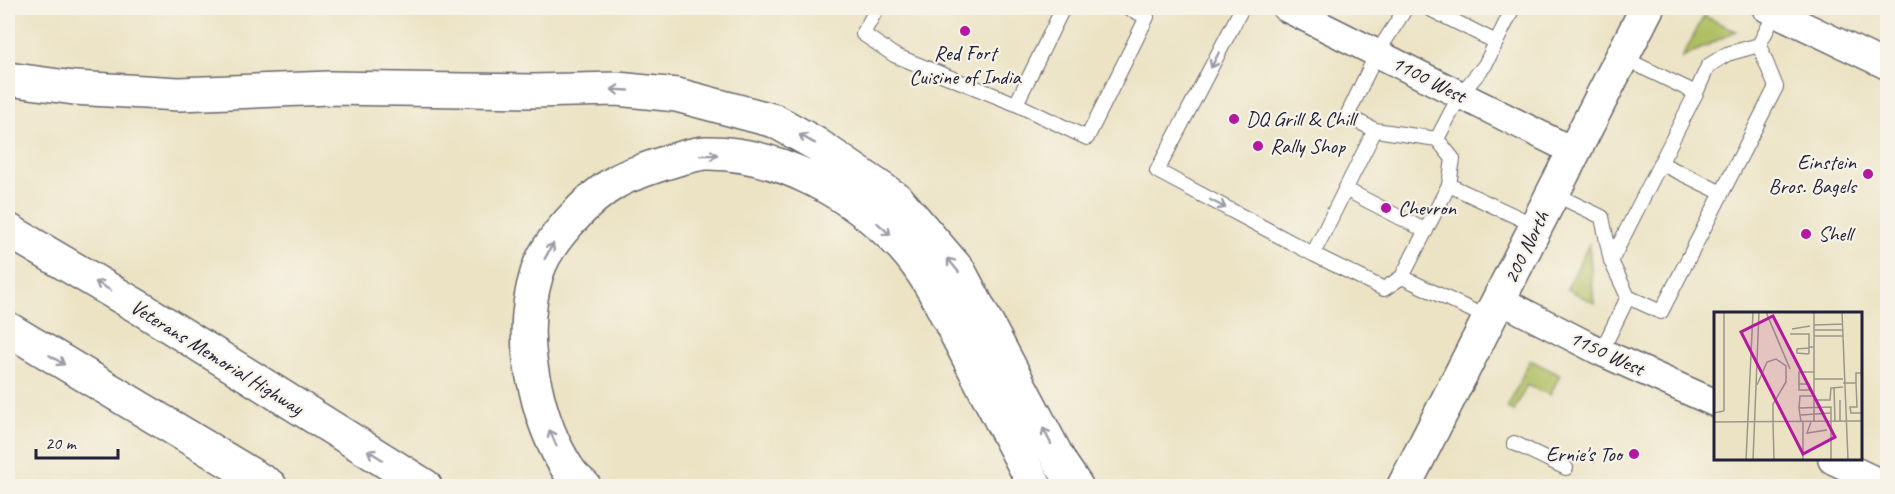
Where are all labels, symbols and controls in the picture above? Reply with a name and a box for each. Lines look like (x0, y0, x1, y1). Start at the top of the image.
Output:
marker: Red Fort Cuisine of India (958, 24, 972, 38)
place label: Red Fort Cuisine of India (909, 40, 1023, 90)
street label: 1100 West (1388, 49, 1472, 109)
one-way arrow (1209, 50, 1220, 68)
one-way arrow (611, 85, 631, 96)
place label: DQ Grill & Chill (1246, 106, 1359, 132)
marker: DQ Grill & Chill (1227, 112, 1241, 126)
one-way arrow (799, 133, 816, 145)
place label: Rally Shop (1270, 133, 1346, 159)
marker: Rally Shop (1251, 139, 1265, 153)
one-way arrow (698, 149, 718, 161)
place label: Einstein Bros. Bagels (1769, 149, 1858, 199)
marker: Einstein Bros. Bagels (1861, 167, 1875, 181)
place label: Chevron (1398, 195, 1456, 221)
one-way arrow (1209, 199, 1227, 210)
marker: Chevron (1379, 201, 1393, 215)
street label: 200 North (1497, 206, 1555, 288)
place label: Shell (1818, 221, 1856, 247)
one-way arrow (876, 222, 891, 236)
marker: Shell (1799, 227, 1813, 241)
one-way arrow (544, 242, 555, 260)
one-way arrow (947, 257, 960, 273)
one-way arrow (95, 280, 112, 292)
street label: Veterans Memorial Highway (126, 293, 310, 422)
inset map (1714, 312, 1862, 461)
street label: 1150 West (1566, 324, 1650, 382)
one-way arrow (48, 355, 65, 367)
scale bar (36, 422, 118, 460)
one-way arrow (1041, 428, 1052, 446)
one-way arrow (547, 429, 558, 447)
text: 20 m (45, 432, 78, 454)
place label: Ernie's Too (1546, 441, 1625, 467)
marker: Ernie's Too (1627, 447, 1641, 461)
one-way arrow (367, 449, 384, 462)

